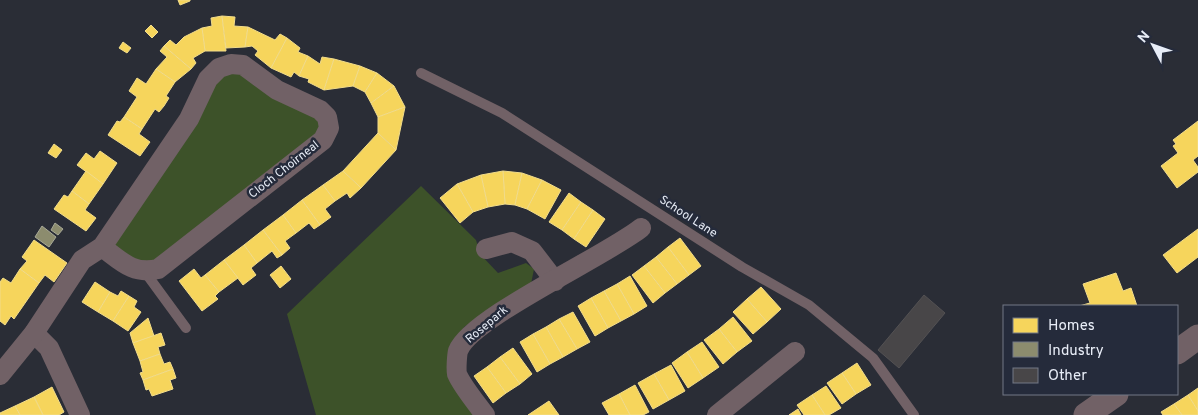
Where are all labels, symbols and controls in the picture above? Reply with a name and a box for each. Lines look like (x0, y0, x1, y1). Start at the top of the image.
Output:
north arrow (1128, 20, 1178, 70)
text: N (1135, 28, 1154, 47)
street label: Cloch Choirneal (245, 137, 323, 203)
street label: School Lane (656, 192, 720, 242)
street label: Rosepark (462, 303, 512, 347)
legend (1003, 305, 1178, 395)
text: Homes (1048, 317, 1095, 336)
text: Industry (1048, 342, 1104, 361)
text: Other (1048, 367, 1087, 386)

